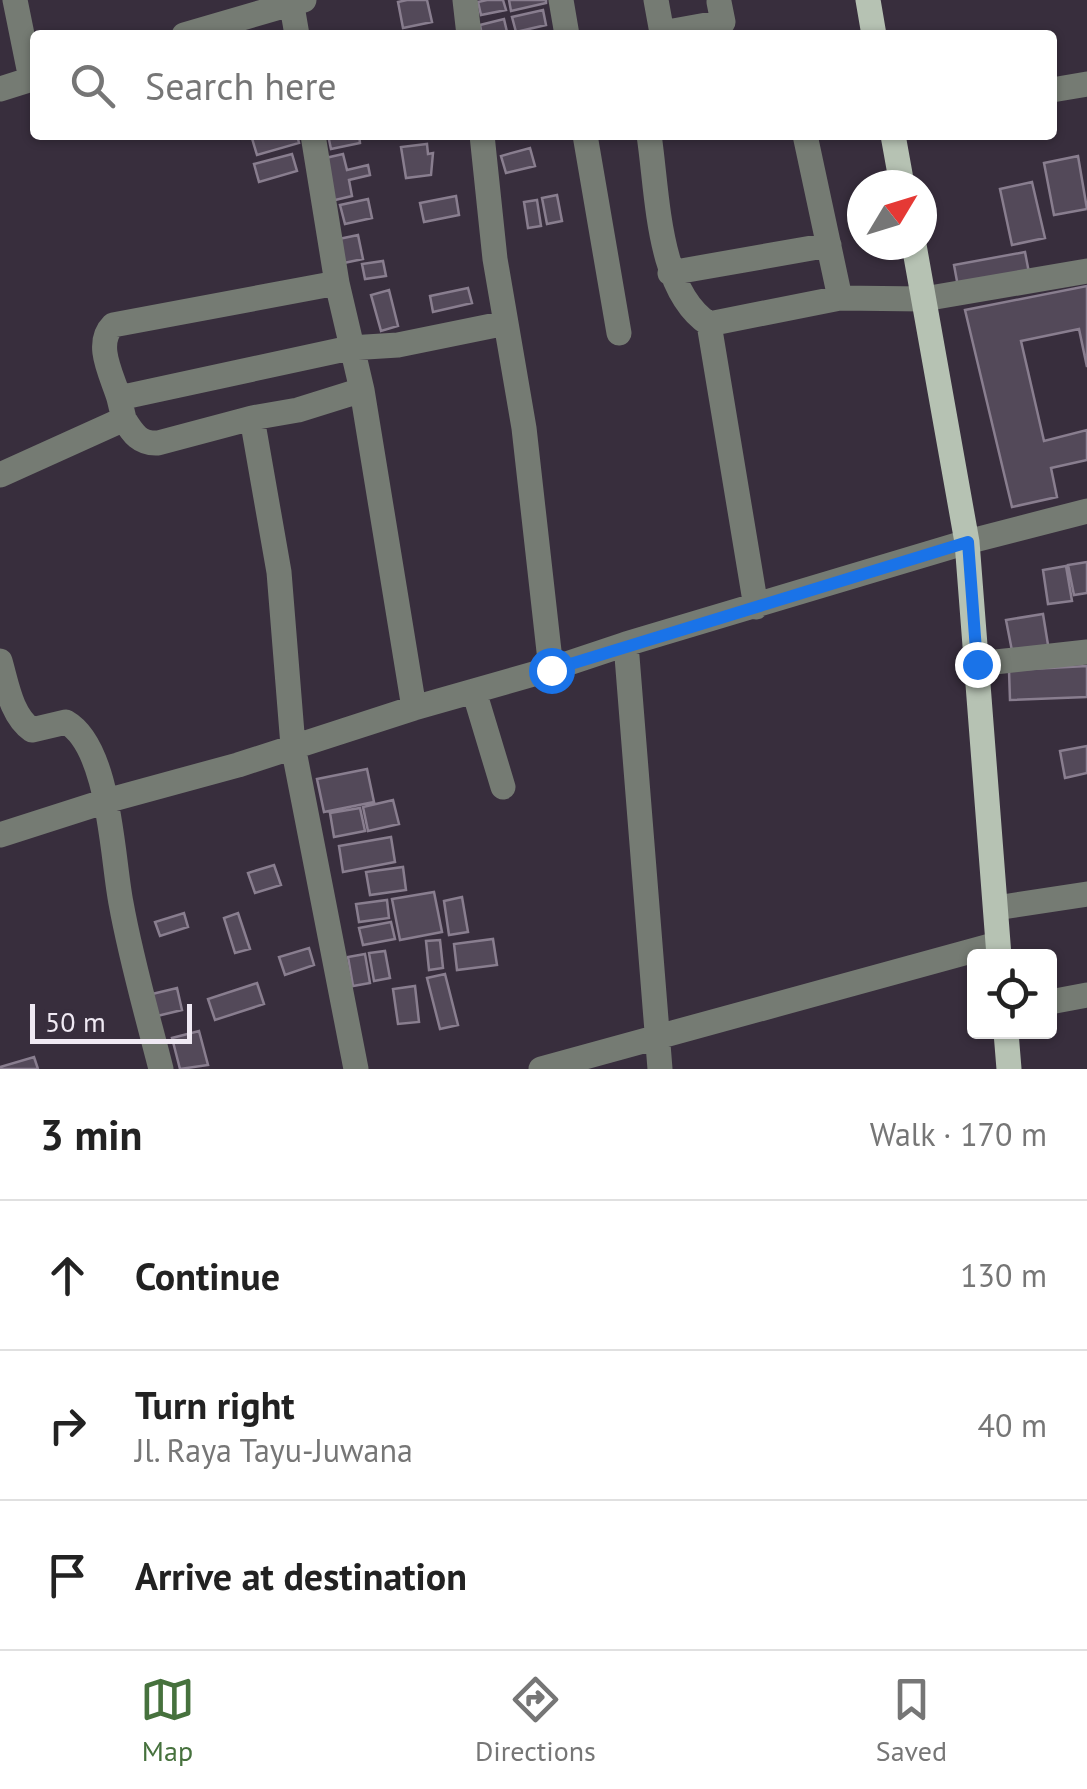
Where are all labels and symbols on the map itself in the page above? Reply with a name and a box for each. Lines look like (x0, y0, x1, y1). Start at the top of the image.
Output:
north arrow (847, 170, 937, 260)
route end (955, 642, 1001, 688)
route start (529, 648, 575, 694)
scale bar (30, 999, 192, 1044)

